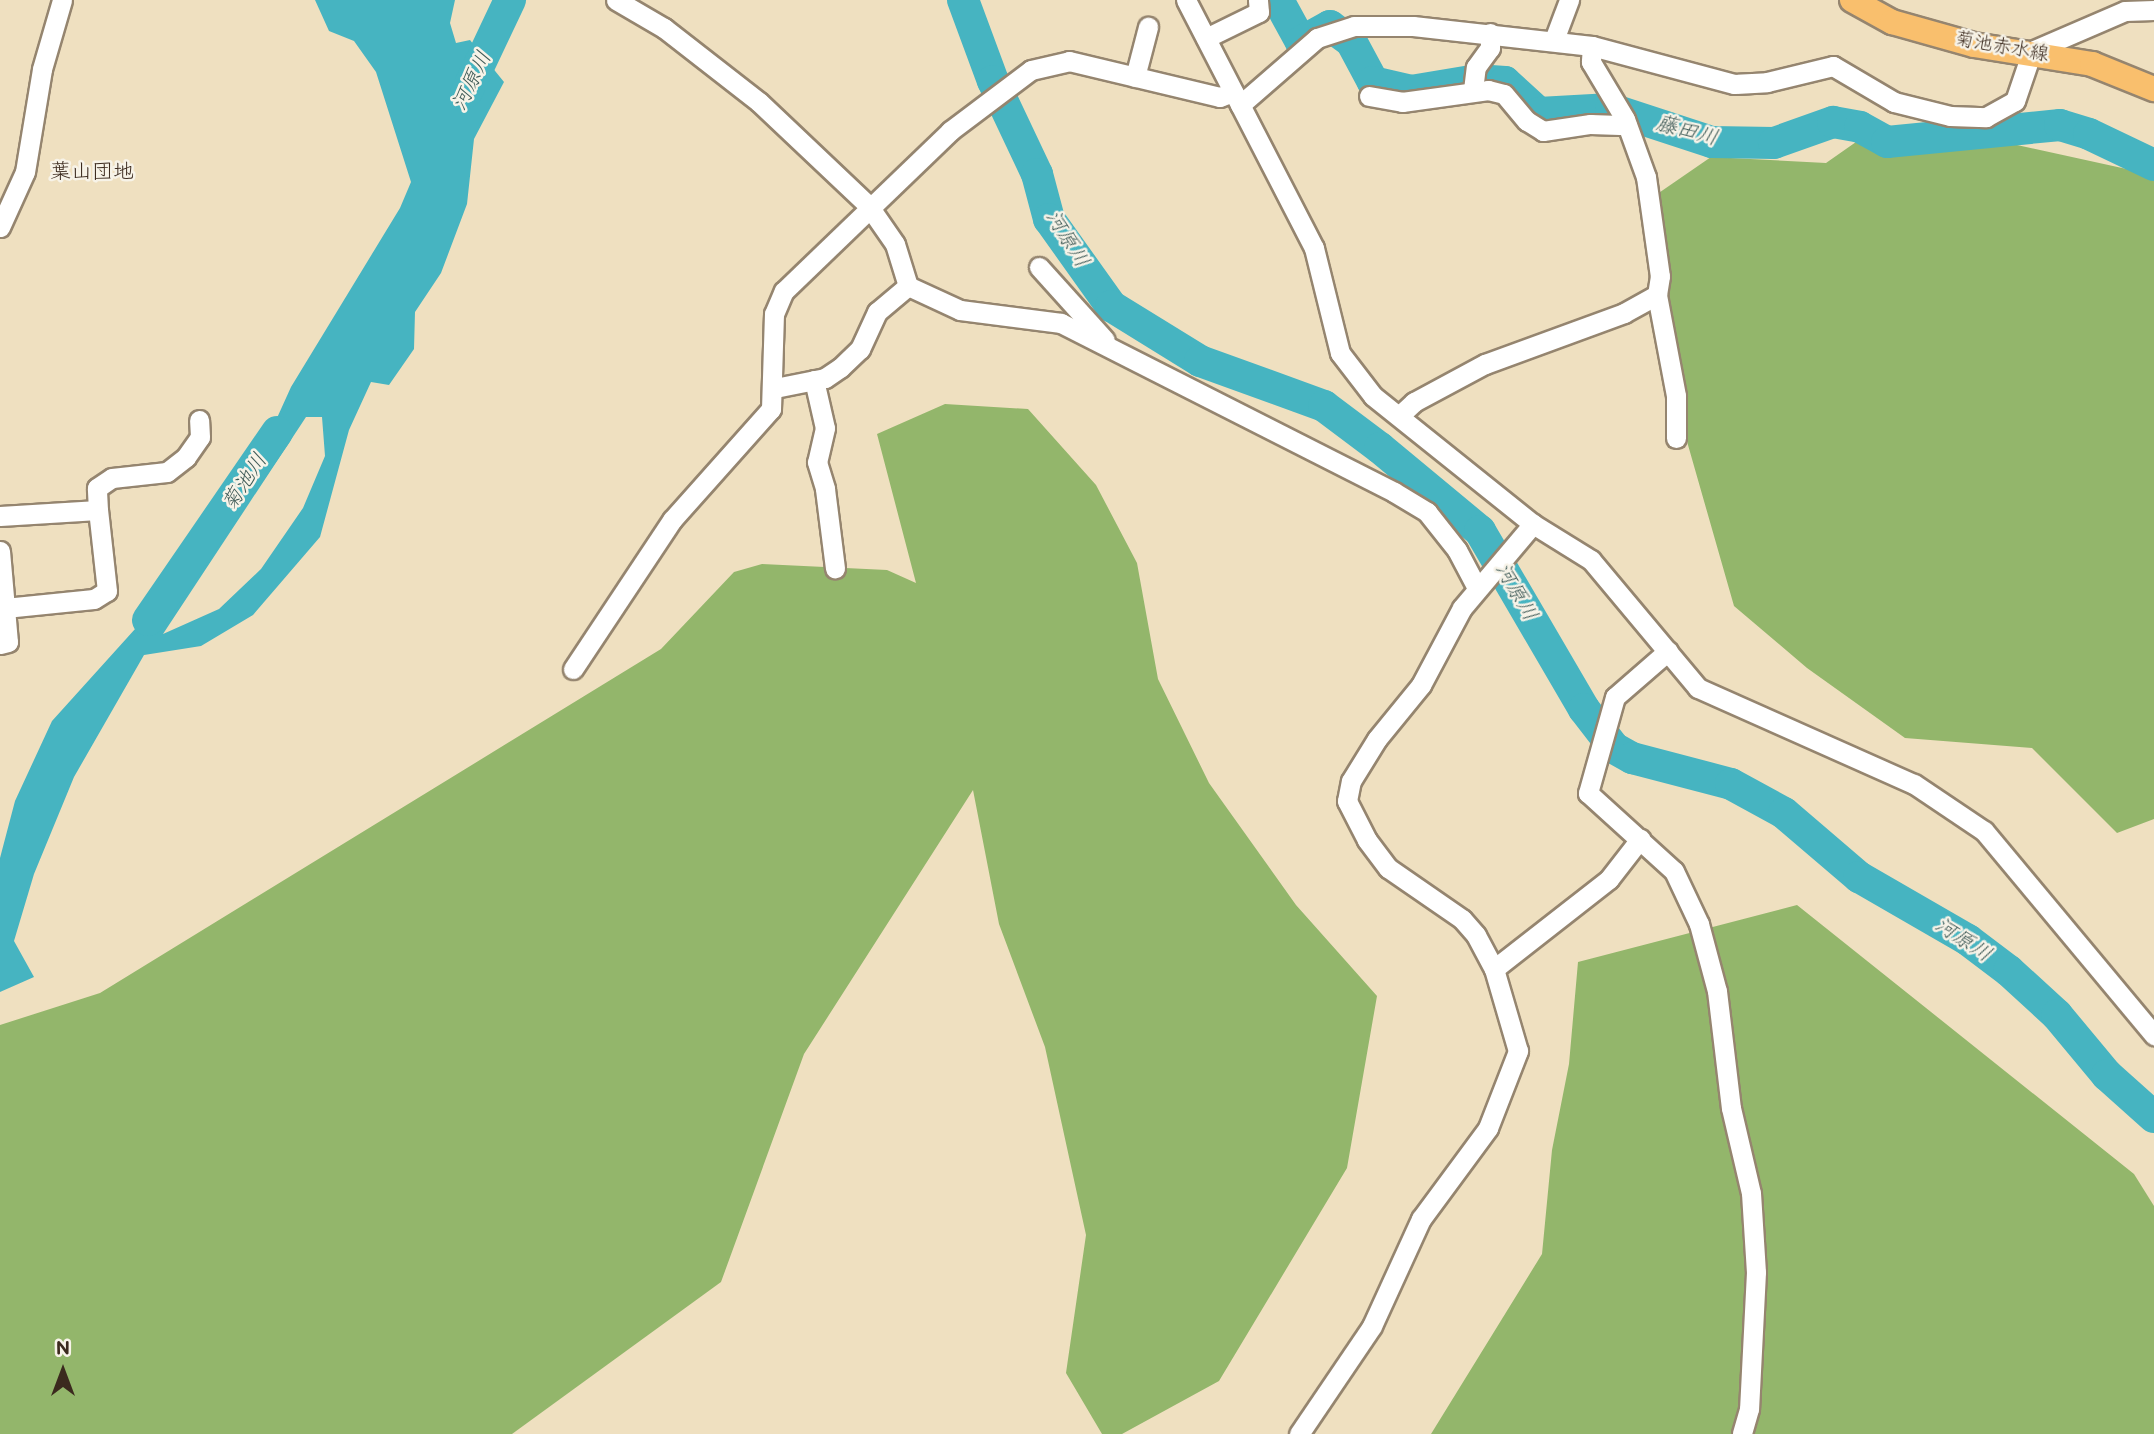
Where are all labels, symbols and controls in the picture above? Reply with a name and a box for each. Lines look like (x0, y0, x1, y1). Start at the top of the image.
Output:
street label: 菊池赤水線 (1953, 28, 2051, 66)
water label: 河原川 (447, 47, 497, 115)
water label: 藤田川 (1653, 111, 1721, 151)
district label: 葉山団地 (50, 159, 134, 185)
water label: 河原川 (1040, 206, 1094, 272)
water label: 菊池川 (217, 449, 273, 515)
water label: 河原川 (1489, 558, 1543, 626)
water label: 河原川 (1930, 912, 1996, 968)
north arrow (28, 1336, 98, 1406)
text: N (56, 1338, 70, 1361)

